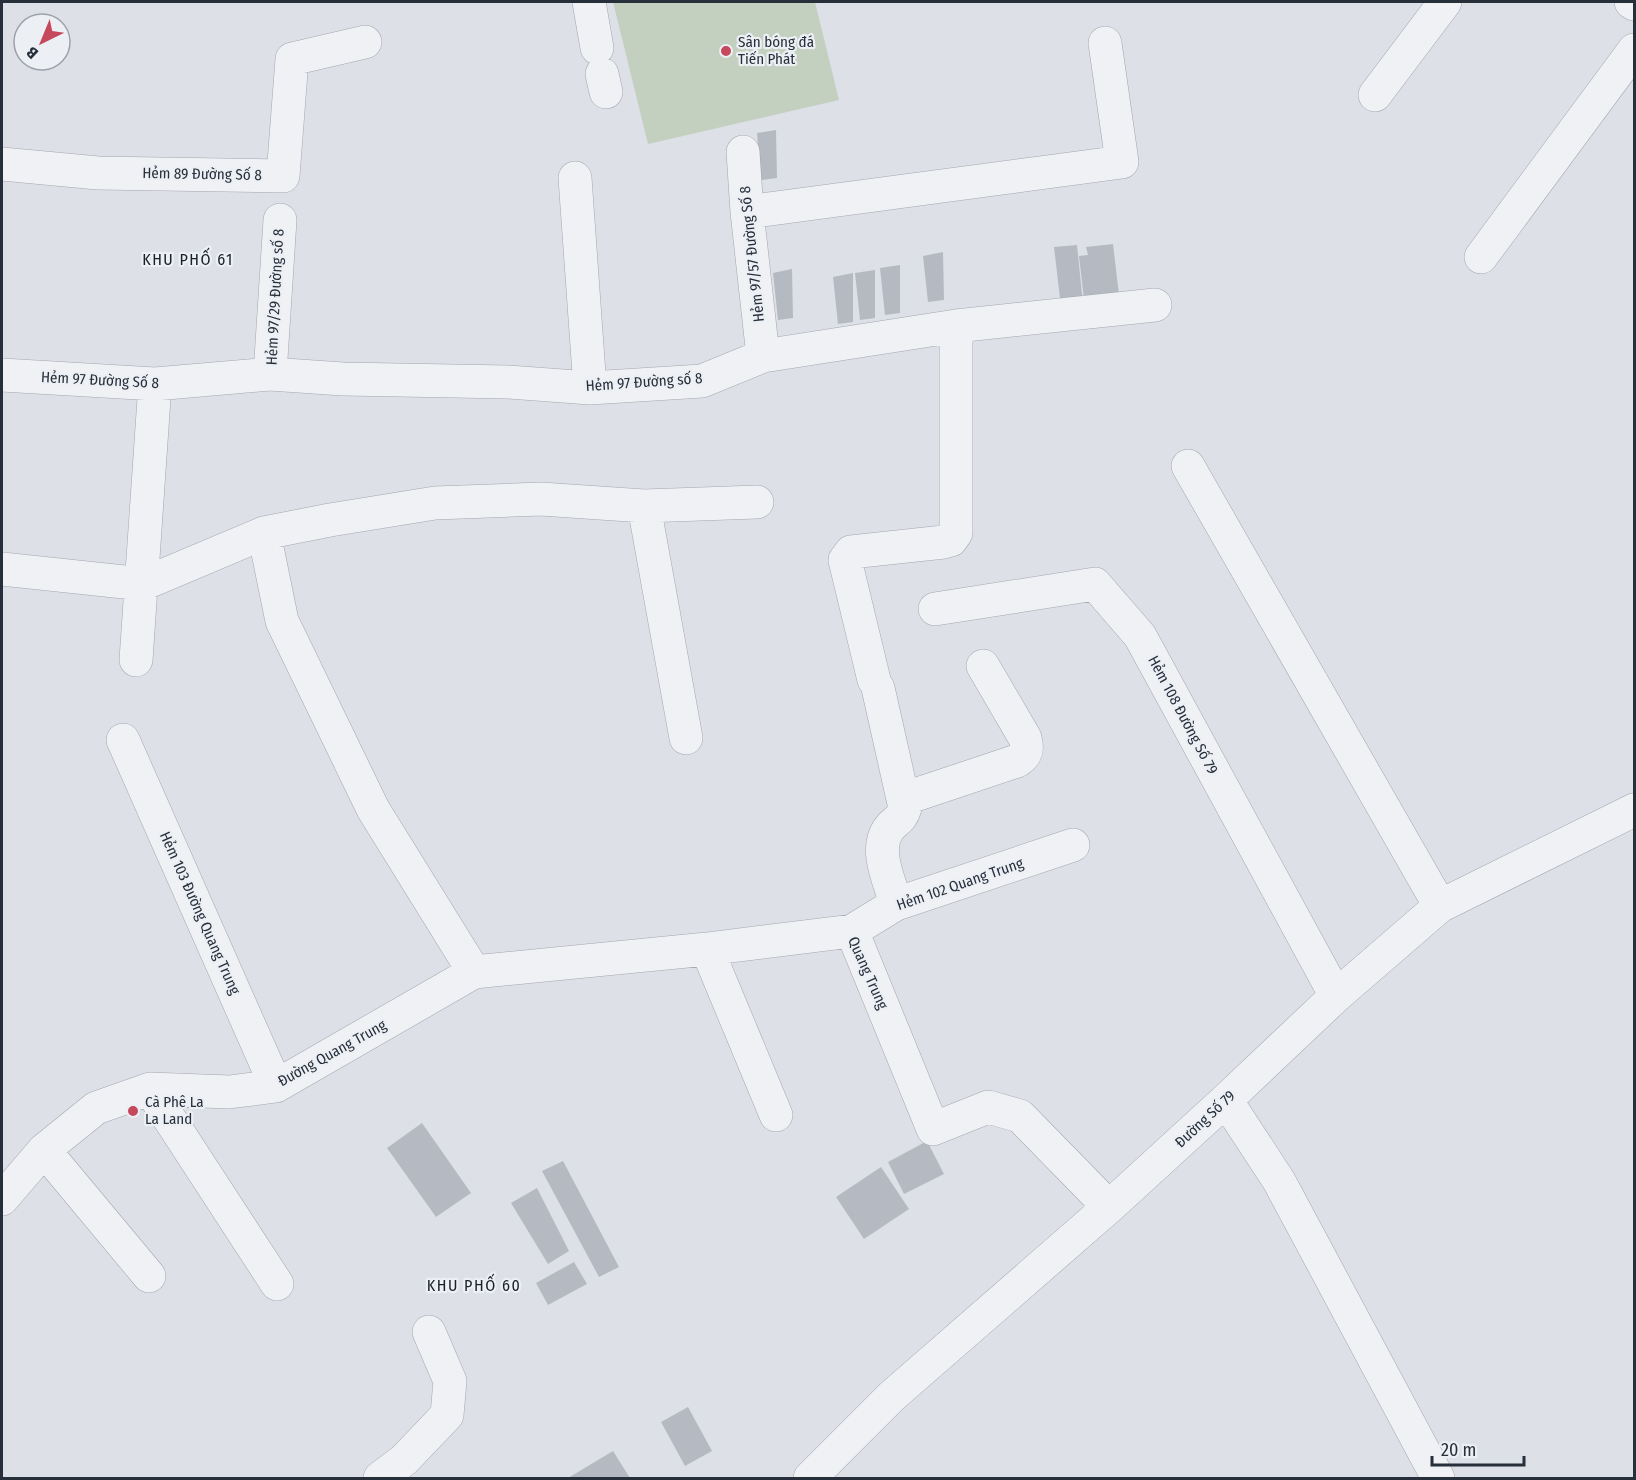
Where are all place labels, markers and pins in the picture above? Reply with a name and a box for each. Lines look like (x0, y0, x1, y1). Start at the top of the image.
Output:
place label: Sân bóng đá Tiến Phát (738, 33, 814, 68)
marker: Sân bóng đá Tiến Phát (719, 44, 733, 58)
place label: Cà Phê La La Land (145, 1093, 204, 1128)
marker: Cà Phê La La Land (126, 1104, 140, 1118)

